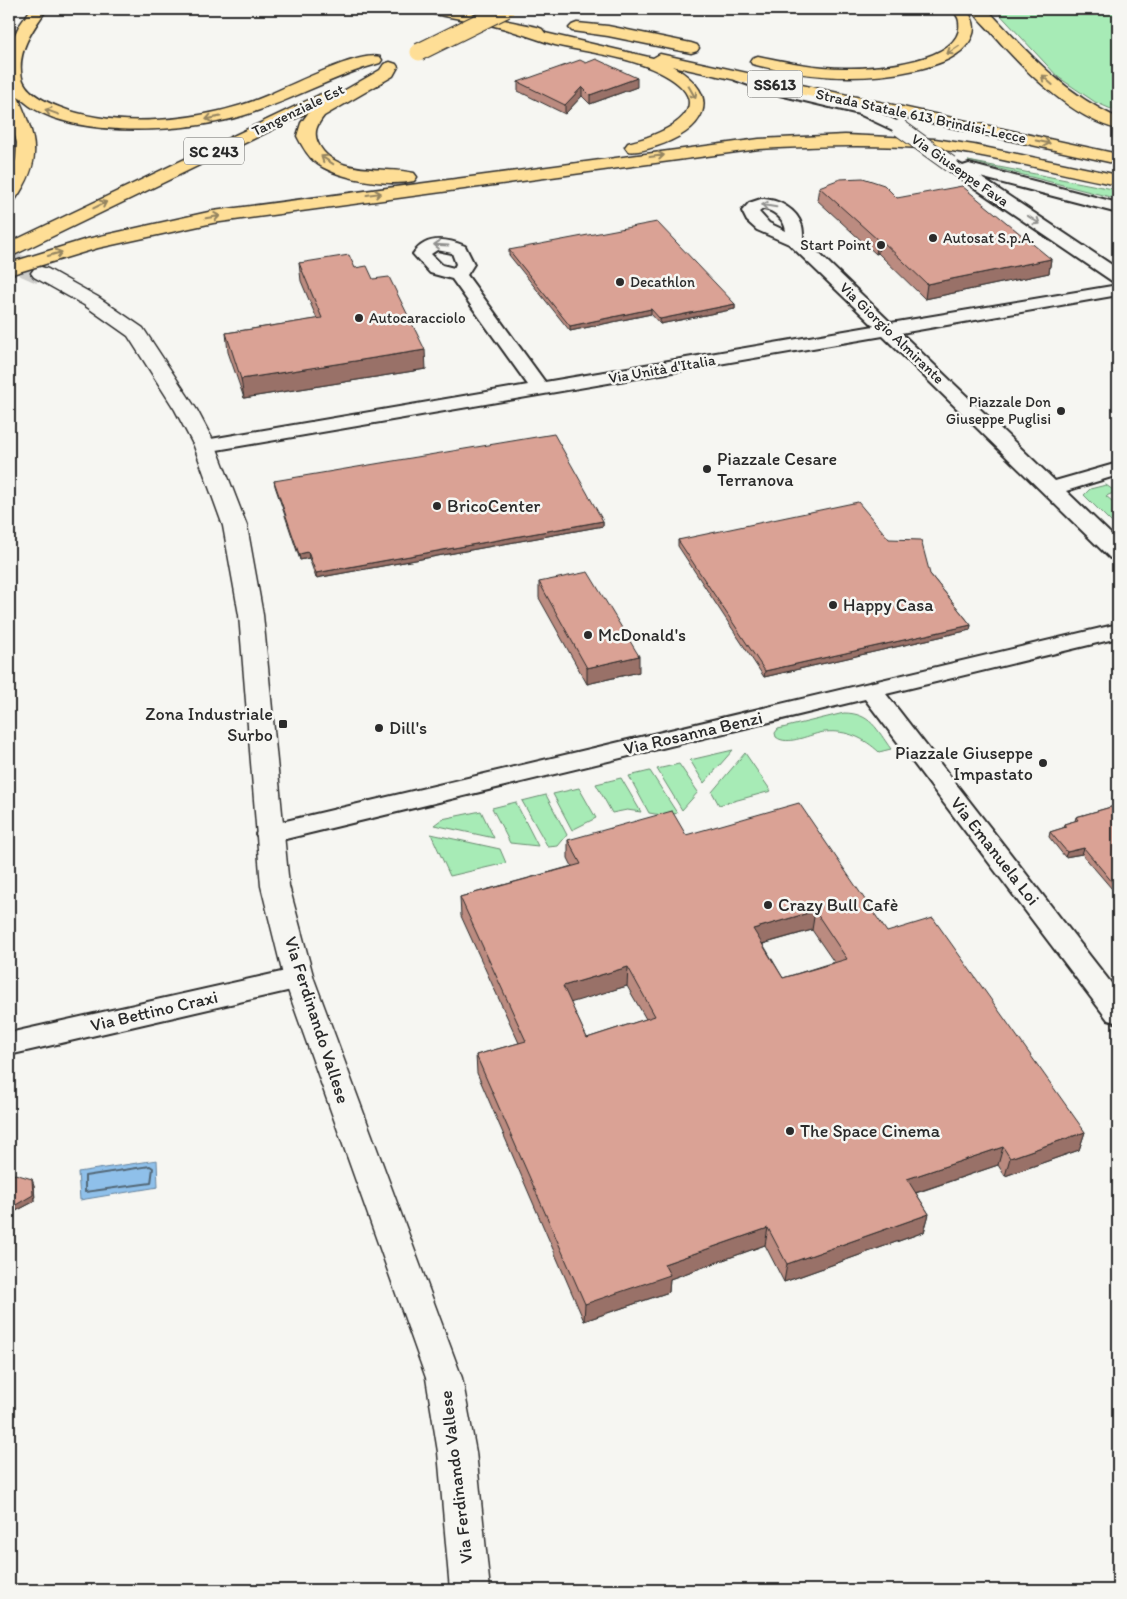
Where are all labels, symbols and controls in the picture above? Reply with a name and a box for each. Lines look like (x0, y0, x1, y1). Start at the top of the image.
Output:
one-way arrow (946, 45, 960, 55)
road number: SS613 (748, 70, 802, 98)
one-way arrow (1041, 75, 1054, 86)
street label: Tangenziale Est (249, 80, 347, 140)
one-way arrow (687, 85, 697, 100)
street label: Strada Statale 613 Brindisi-Lecce (814, 85, 1028, 147)
one-way arrow (45, 107, 60, 116)
one-way arrow (205, 114, 221, 123)
street label: Via Giuseppe Fava (908, 130, 1013, 211)
road number: SC 243 (184, 138, 244, 164)
one-way arrow (1034, 138, 1050, 147)
one-way arrow (648, 151, 664, 161)
one-way arrow (320, 154, 334, 164)
one-way arrow (366, 189, 382, 199)
one-way arrow (92, 200, 107, 210)
one-way arrow (761, 200, 777, 210)
one-way arrow (205, 211, 221, 221)
one-way arrow (1027, 215, 1041, 225)
place label: Autosat S.p.A. (943, 229, 1035, 247)
marker: Autosat S.p.A. (927, 232, 939, 244)
place label: Start Point (800, 236, 871, 254)
marker: Start Point (875, 239, 887, 251)
one-way arrow (433, 241, 449, 250)
one-way arrow (47, 249, 63, 259)
place label: Decathlon (630, 273, 695, 291)
marker: Decathlon (614, 276, 626, 288)
street label: Via Giorgio Almirante (836, 278, 948, 388)
place label: Autocaracciolo (369, 309, 466, 327)
marker: Autocaracciolo (353, 312, 365, 324)
street label: Via Unità d'Italia (607, 351, 717, 387)
place label: Piazzale Don Giuseppe Puglisi (946, 393, 1052, 428)
marker: Piazzale Don Giuseppe Puglisi (1055, 405, 1067, 417)
place label: Piazzale Cesare Terranova (717, 448, 837, 491)
marker: Piazzale Cesare Terranova (701, 463, 713, 475)
place label: BricoCenter (447, 495, 541, 517)
marker: BricoCenter (431, 500, 443, 512)
place label: Happy Casa (843, 594, 934, 616)
marker: Happy Casa (827, 599, 839, 611)
place label: McDonald's (598, 624, 686, 646)
marker: McDonald's (582, 629, 594, 641)
place label: Zona Industriale Surbo (145, 703, 273, 746)
street label: Via Rosanna Benzi (621, 706, 765, 760)
place label: Dill's (389, 717, 427, 739)
marker: Zona Industriale Surbo (277, 718, 289, 730)
marker: Dill's (373, 722, 385, 734)
place label: Piazzale Giuseppe Impastato (895, 742, 1033, 785)
marker: Piazzale Giuseppe Impastato (1037, 757, 1049, 769)
street label: Via Emanuela Loi (946, 792, 1044, 910)
place label: Crazy Bull Cafè (778, 894, 898, 916)
marker: Crazy Bull Cafè (762, 899, 774, 911)
street label: Via Ferdinando Vallese (280, 934, 354, 1106)
street label: Via Bettino Craxi (88, 986, 220, 1036)
place label: The Space Cinema (800, 1120, 941, 1142)
marker: The Space Cinema (784, 1125, 796, 1137)
street label: Via Ferdinando Vallese (434, 1389, 478, 1565)

